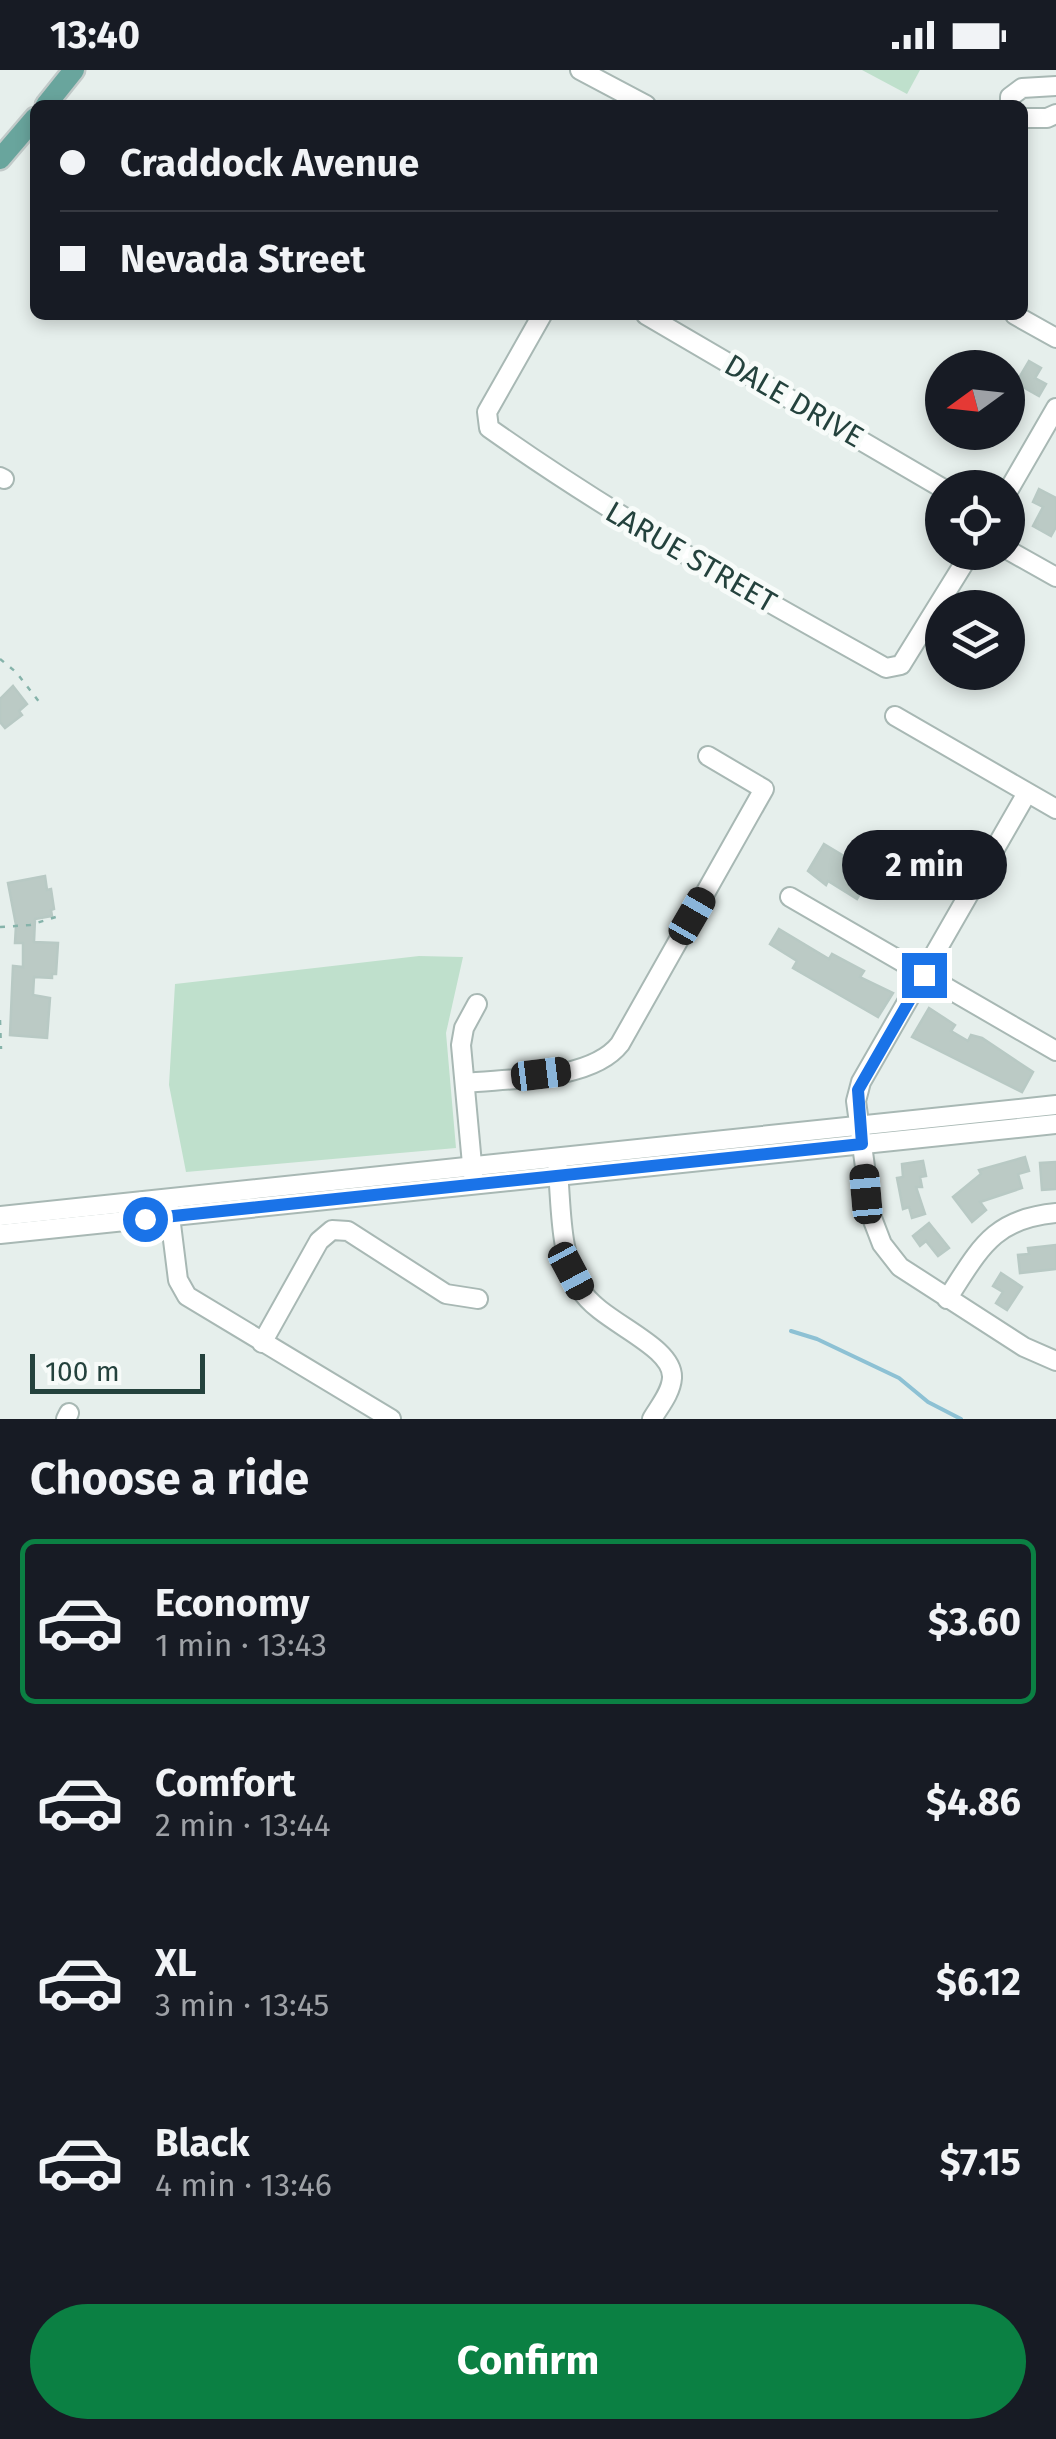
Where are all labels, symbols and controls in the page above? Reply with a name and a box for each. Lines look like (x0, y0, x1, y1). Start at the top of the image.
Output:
text: 13:40 (50, 12, 140, 58)
text: Craddock Avenue (120, 140, 419, 186)
text: Nevada Street (120, 236, 365, 282)
street label: DALE DRIVE (718, 347, 870, 455)
north arrow (925, 350, 1025, 450)
map controls (925, 350, 1025, 690)
button: locate (925, 470, 1025, 570)
street label: LARUE STREET (599, 494, 783, 621)
button: layers (925, 590, 1025, 690)
callout: 2 min (842, 830, 1006, 900)
text: 2 min (885, 846, 964, 884)
car (664, 883, 720, 949)
route end (902, 953, 947, 998)
car (509, 1055, 573, 1093)
car (848, 1163, 884, 1225)
route start (123, 1197, 168, 1242)
car (544, 1237, 598, 1305)
scale bar (30, 1349, 205, 1394)
text: 100 m (45, 1355, 120, 1388)
text: Choose a ride (30, 1452, 309, 1506)
icon: car (35, 1577, 125, 1667)
text: Economy (155, 1580, 310, 1626)
text: $3.60 (928, 1599, 1021, 1645)
text: 1 min · 13:43 (155, 1626, 327, 1664)
icon: car (35, 1757, 125, 1847)
text: Comfort (155, 1760, 296, 1806)
text: $4.86 (926, 1779, 1021, 1825)
text: 2 min · 13:44 (155, 1806, 331, 1844)
icon: car (35, 1937, 125, 2027)
text: XL (155, 1940, 197, 1986)
text: $6.12 (936, 1959, 1021, 2005)
text: 3 min · 13:45 (155, 1986, 329, 2024)
icon: car (35, 2117, 125, 2207)
text: Black (155, 2120, 250, 2166)
text: $7.15 (940, 2139, 1021, 2185)
text: 4 min · 13:46 (155, 2166, 332, 2204)
button: Confirm (30, 2304, 1026, 2419)

